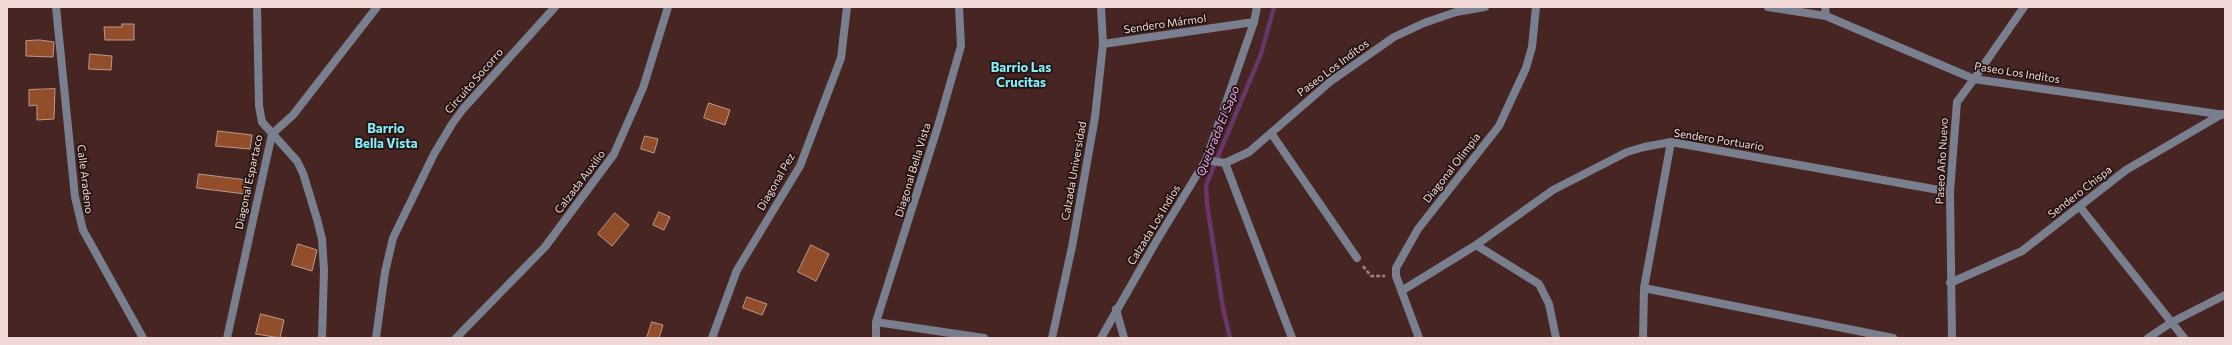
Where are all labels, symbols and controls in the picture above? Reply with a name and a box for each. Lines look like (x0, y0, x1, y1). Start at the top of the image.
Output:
street label: Sendero Mármol (1123, 12, 1207, 36)
street label: Paseo Los Inditos (1294, 37, 1372, 99)
street label: Circuito Socorro (442, 46, 506, 116)
district label: Barrio Las Crucitas (991, 60, 1051, 91)
street label: Paseo Los Inditos (1973, 60, 2061, 86)
water label: Quebrada El Sapo (1193, 84, 1243, 178)
street label: Paseo Año Nuevo (1933, 117, 1951, 205)
street label: Calzada Universidad (1059, 120, 1089, 222)
district label: Barrio Bella Vista (354, 121, 418, 152)
street label: Diagonal Bella Vista (892, 121, 934, 219)
street label: Sendero Portuario (1673, 126, 1765, 154)
street label: Diagonal Olimpia (1421, 130, 1483, 206)
street label: Diagonal Espartaco (233, 133, 265, 231)
street label: Calle Aradeno (74, 144, 96, 214)
street label: Calzada Auxilio (552, 148, 608, 216)
street label: Diagonal Pez (754, 151, 798, 213)
street label: Sendero Chispa (2045, 163, 2115, 221)
street label: Calzada Los Indios (1125, 182, 1183, 268)

